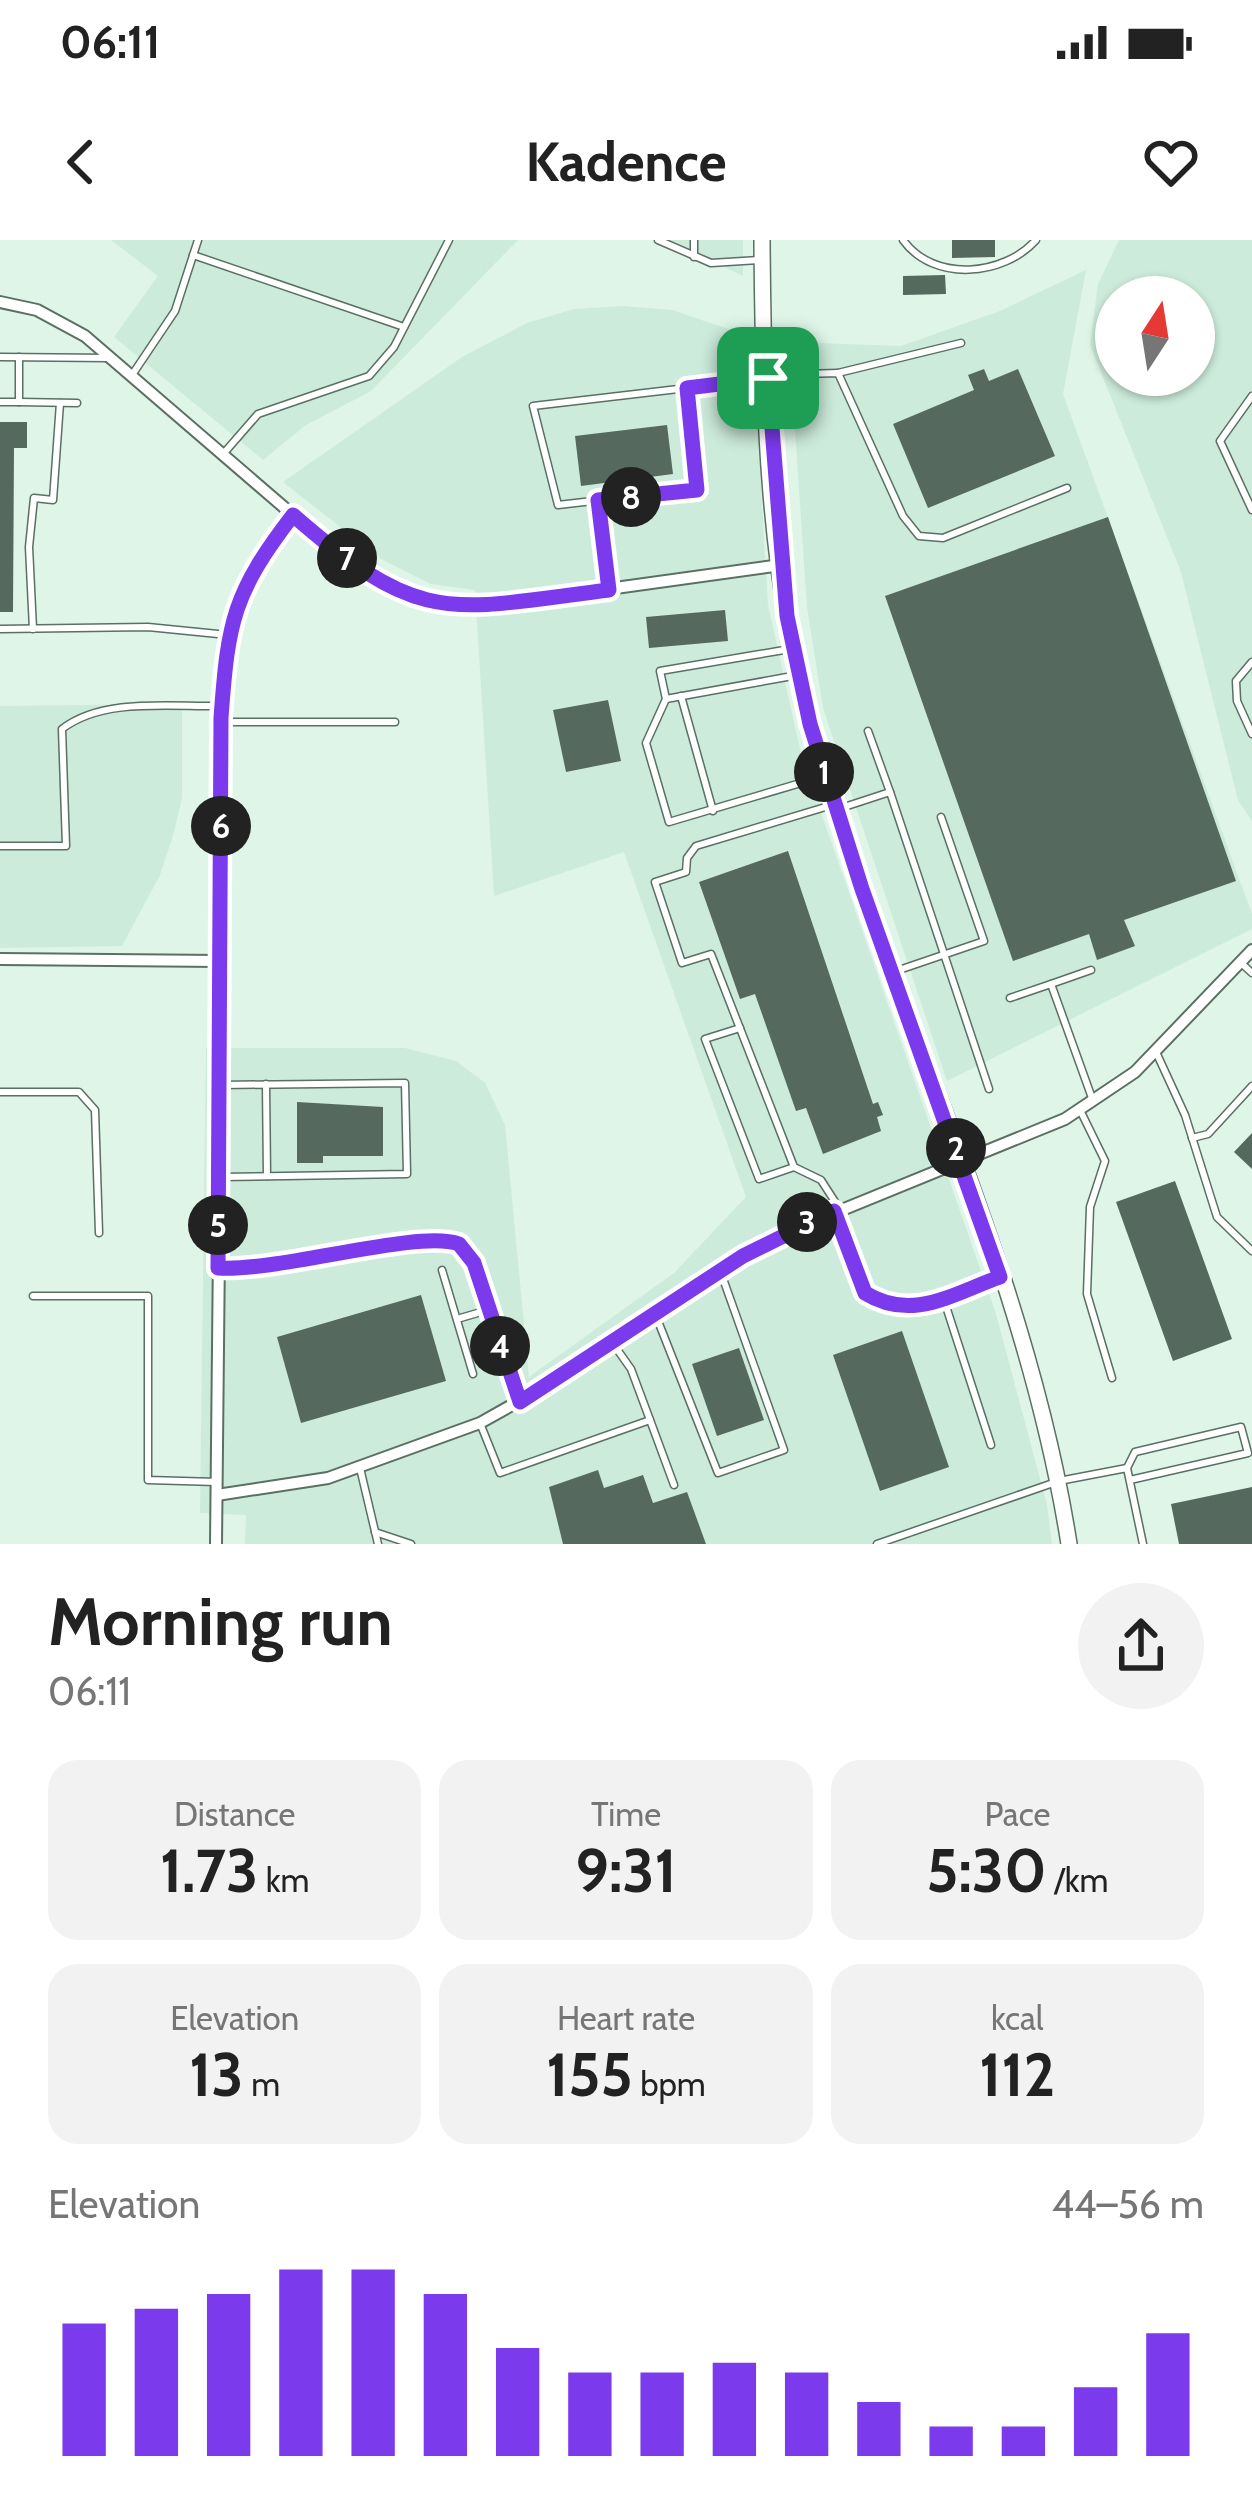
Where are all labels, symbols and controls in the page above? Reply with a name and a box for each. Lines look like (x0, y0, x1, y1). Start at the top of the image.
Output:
text: 06:11 (60, 15, 160, 69)
icon: back (48, 129, 114, 195)
text: Kadence (525, 129, 727, 195)
icon: heart (1138, 129, 1204, 195)
north arrow (1095, 276, 1215, 396)
map controls (1095, 276, 1215, 396)
pin (717, 327, 819, 429)
icon: arrive (735, 345, 801, 411)
pin: 8 (601, 467, 661, 527)
text: 8 (621, 477, 641, 517)
pin: 7 (317, 528, 377, 588)
text: 7 (339, 538, 355, 578)
pin: 1 (794, 742, 854, 802)
text: 1 (818, 752, 830, 792)
pin: 6 (191, 796, 251, 856)
text: 6 (212, 806, 230, 846)
pin: 2 (926, 1118, 986, 1178)
text: 2 (947, 1128, 965, 1168)
pin: 3 (777, 1192, 837, 1252)
pin: 5 (188, 1195, 248, 1255)
text: 3 (798, 1202, 816, 1242)
text: 5 (209, 1205, 227, 1245)
pin: 4 (470, 1316, 530, 1376)
text: 4 (490, 1326, 510, 1366)
text: Morning run (48, 1581, 393, 1662)
button: share (1078, 1583, 1204, 1709)
text: 06:11 (48, 1667, 131, 1715)
text: Distance (174, 1794, 295, 1834)
text: Time (591, 1794, 661, 1834)
text: Pace (984, 1794, 1050, 1834)
text: 1.73 (160, 1834, 258, 1907)
text: 9:31 (575, 1834, 677, 1907)
text: 5:30 (926, 1834, 1047, 1907)
text: km (258, 1860, 309, 1900)
text: /km (1047, 1860, 1108, 1900)
text: Elevation (170, 1998, 299, 2038)
text: Heart rate (557, 1998, 695, 2038)
text: kcal (991, 1998, 1044, 2038)
text: 13 (189, 2038, 244, 2111)
text: 155 (546, 2038, 633, 2111)
text: 112 (979, 2038, 1055, 2111)
text: m (244, 2064, 280, 2104)
text: bpm (633, 2064, 706, 2104)
text: Elevation (48, 2180, 200, 2228)
text: 44–56 m (1051, 2180, 1204, 2228)

